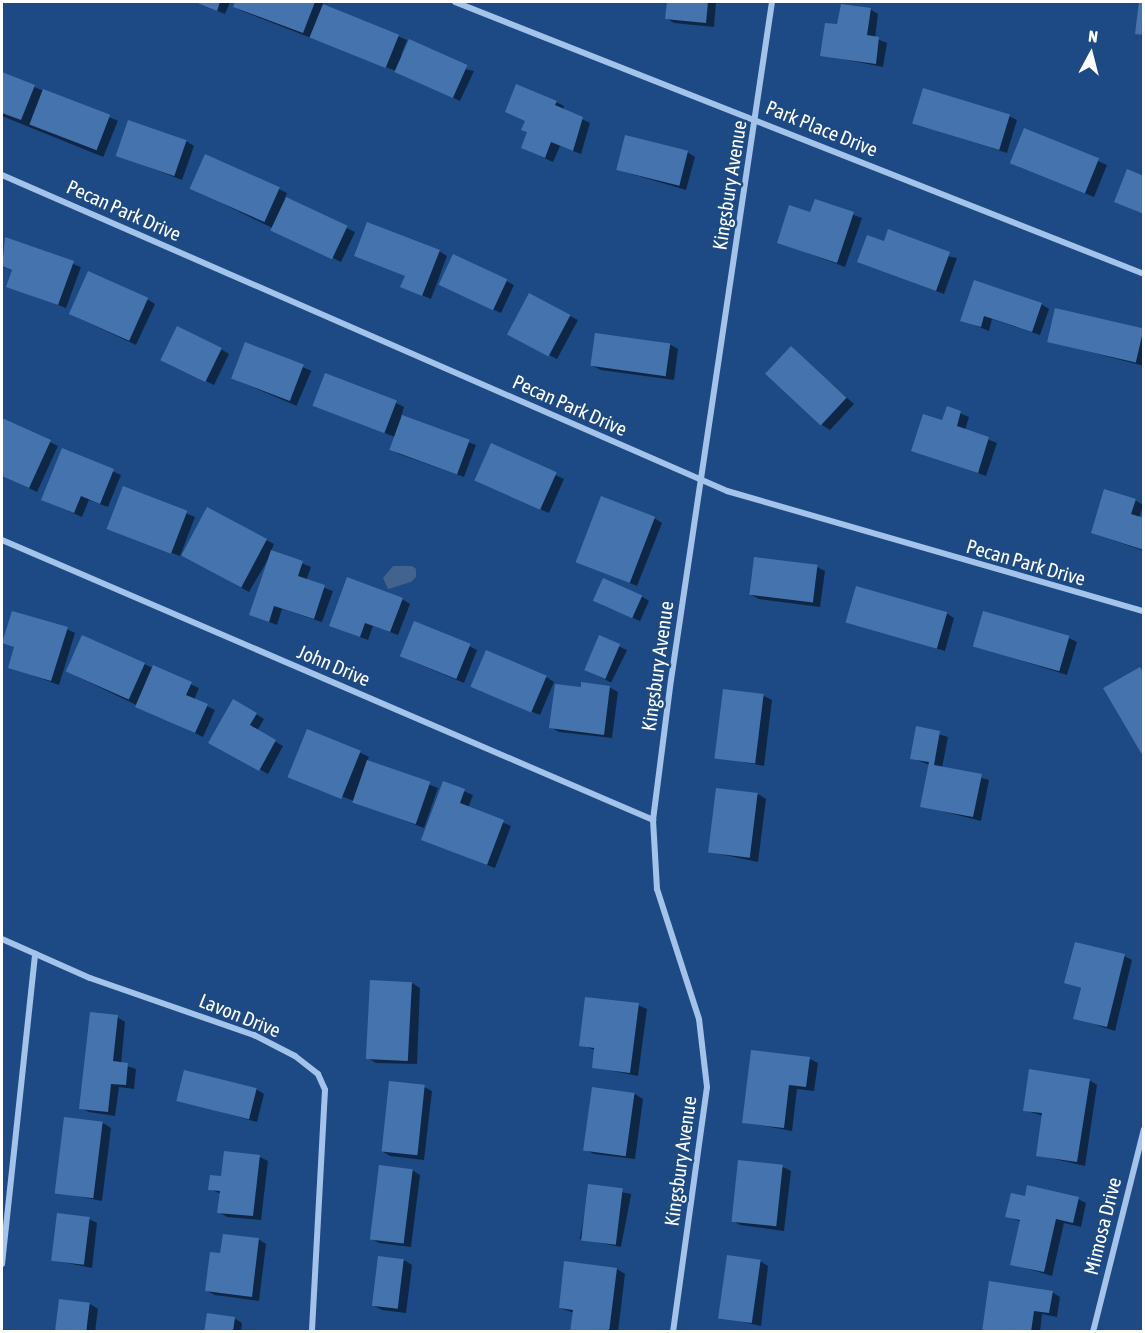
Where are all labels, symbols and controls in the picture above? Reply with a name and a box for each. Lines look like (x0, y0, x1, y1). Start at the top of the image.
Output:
north arrow (1061, 24, 1121, 84)
text: N (1087, 27, 1099, 46)
street label: Park Place Drive (763, 95, 881, 161)
street label: Kingsbury Avenue (707, 118, 751, 252)
street label: Pecan Park Drive (63, 174, 185, 246)
street label: Pecan Park Drive (509, 369, 631, 441)
street label: Pecan Park Drive (964, 534, 1088, 590)
street label: Kingsbury Avenue (636, 599, 678, 733)
street label: John Drive (294, 639, 374, 691)
street label: Lavon Drive (196, 988, 284, 1042)
street label: Kingsbury Avenue (659, 1094, 701, 1228)
street label: Mimosa Drive (1078, 1175, 1126, 1277)

